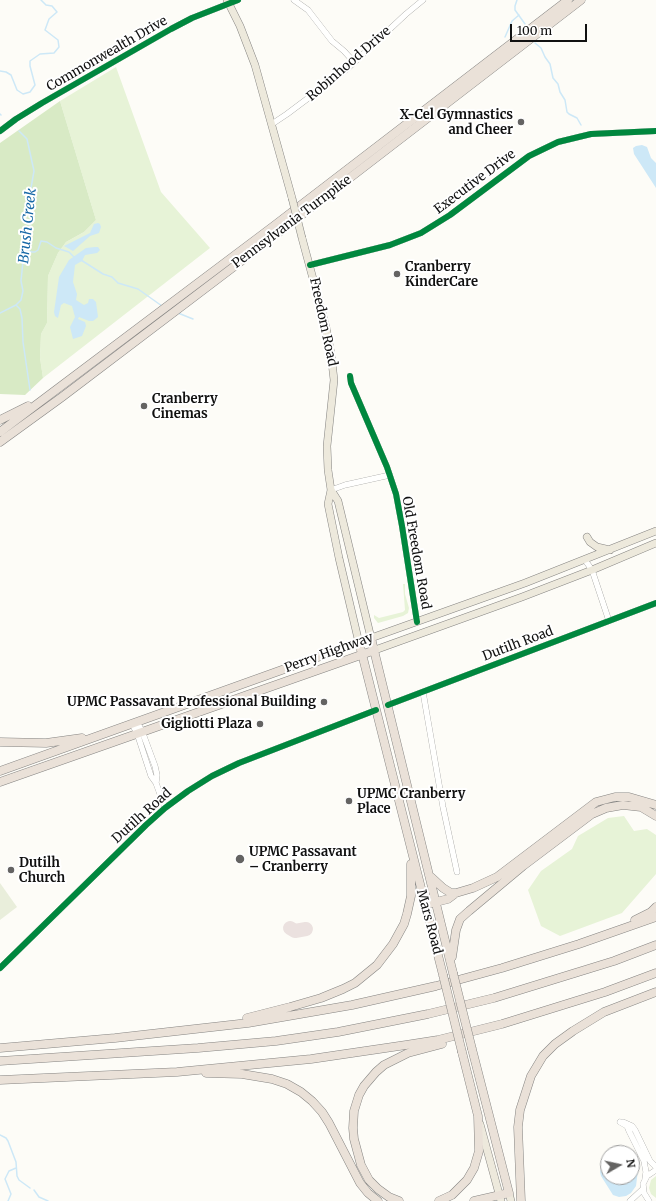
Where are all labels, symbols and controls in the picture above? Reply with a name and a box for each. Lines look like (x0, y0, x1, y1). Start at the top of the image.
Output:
street label: Commonwealth Drive (44, 13, 170, 95)
scale bar (512, 16, 589, 42)
street label: Robinhood Drive (304, 23, 394, 105)
text: 100 m (517, 23, 552, 38)
place label: X-Cel Gymnastics and Cheer (400, 107, 513, 138)
marker: X-Cel Gymnastics and Cheer (516, 117, 526, 127)
street label: Executive Drive (431, 146, 519, 218)
street label: Pennsylvania Turnpike (229, 172, 355, 272)
water label: Brush Creek (16, 187, 40, 265)
place label: Cranberry KinderCare (405, 259, 478, 290)
marker: Cranberry KinderCare (392, 269, 402, 279)
street label: Freedom Road (306, 276, 340, 368)
place label: Cranberry Cinemas (152, 391, 218, 422)
marker: Cranberry Cinemas (139, 401, 149, 411)
street label: Old Freedom Road (398, 495, 434, 611)
street label: Dutilh Road (480, 623, 556, 665)
street label: Perry Highway (283, 630, 375, 676)
place label: UPMC Passavant Professional Building (67, 694, 316, 710)
marker: UPMC Passavant Professional Building (319, 697, 329, 707)
place label: Gigliotti Plaza (161, 716, 252, 732)
marker: Gigliotti Plaza (255, 719, 265, 729)
street label: Dutilh Road (109, 785, 175, 847)
place label: UPMC Cranberry Place (357, 786, 465, 817)
marker: UPMC Cranberry Place (344, 796, 354, 806)
place label: UPMC Passavant – Cranberry (249, 844, 357, 875)
marker: UPMC Passavant – Cranberry (234, 853, 246, 865)
place label: Dutilh Church (19, 855, 65, 886)
marker: Dutilh Church (6, 865, 16, 875)
street label: Mars Road (413, 888, 445, 956)
north arrow (600, 1145, 640, 1185)
text: N (623, 1158, 638, 1169)

